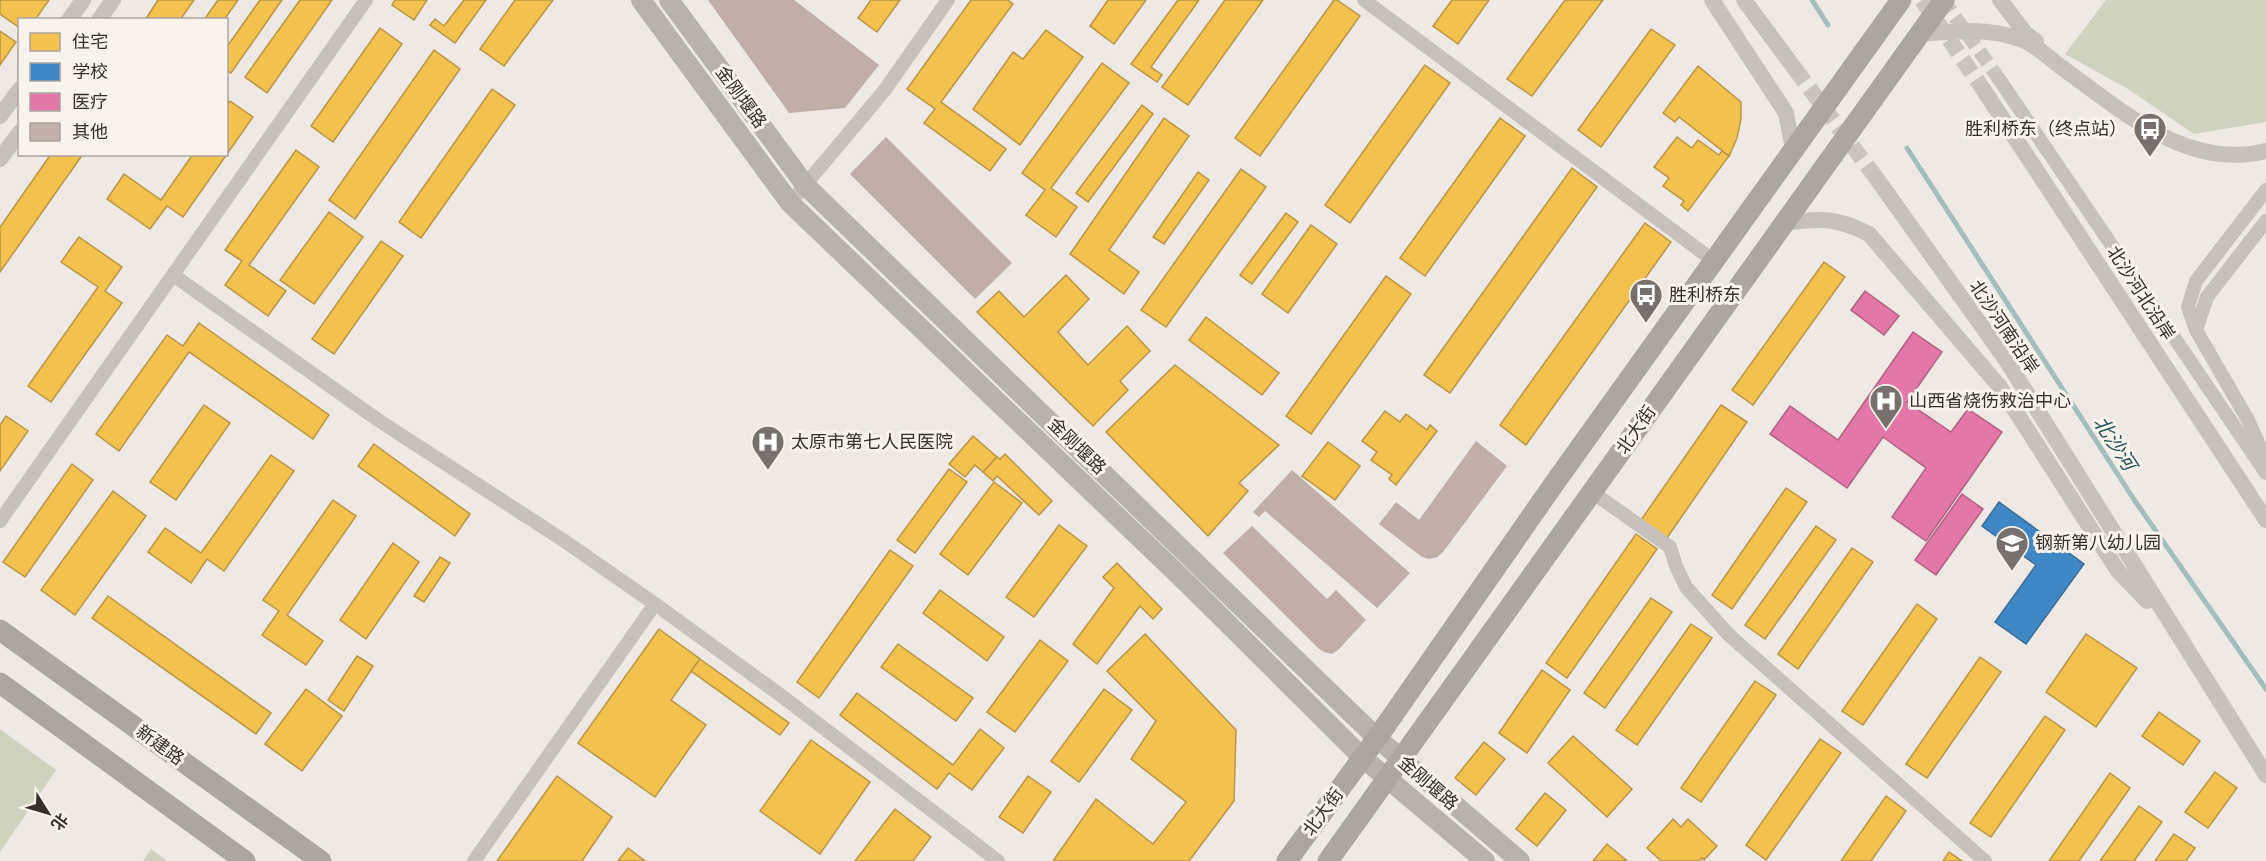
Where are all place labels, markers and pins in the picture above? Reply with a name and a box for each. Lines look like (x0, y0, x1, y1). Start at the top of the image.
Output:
bus stop icon: 胜利桥东（终点站） (2132, 111, 2168, 158)
place label: 胜利桥东（终点站） (1965, 118, 2127, 140)
bus stop icon: 胜利桥东 (1628, 277, 1664, 324)
place label: 胜利桥东 (1669, 284, 1741, 306)
hospital icon: 山西省烧伤救治中心 (1868, 383, 1904, 430)
place label: 山西省烧伤救治中心 (1909, 390, 2071, 412)
hospital icon: 太原市第七人民医院 (750, 424, 786, 471)
place label: 太原市第七人民医院 (791, 431, 953, 453)
school or university icon: 钢新第八幼儿园 (1994, 525, 2030, 572)
place label: 钢新第八幼儿园 (2035, 532, 2161, 554)

